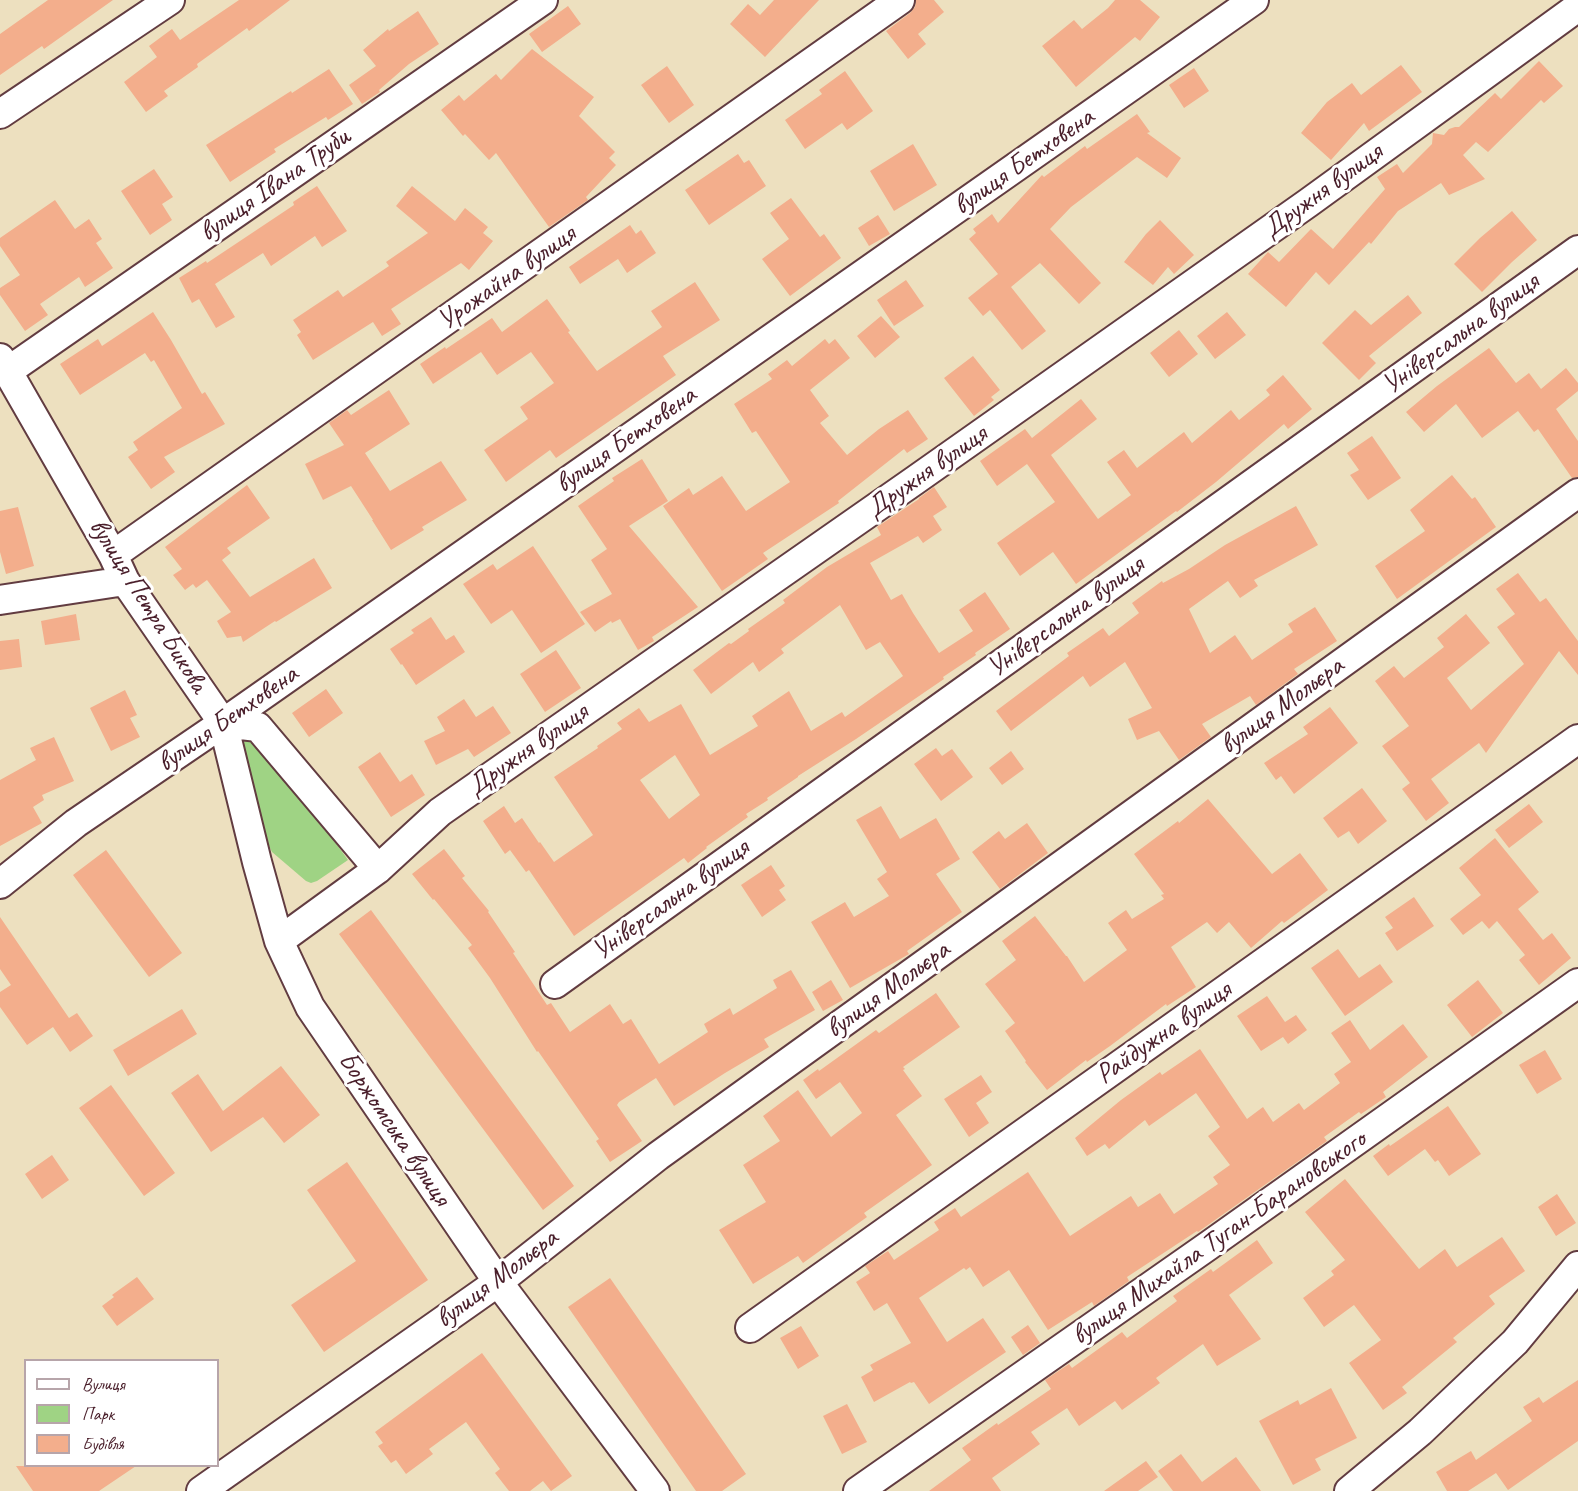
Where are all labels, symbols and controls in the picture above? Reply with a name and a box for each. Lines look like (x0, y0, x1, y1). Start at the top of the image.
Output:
street label: вулиця Бетховена (947, 101, 1101, 223)
street label: вулиця Івана Труби (193, 120, 357, 250)
street label: Дружня вулиця (1256, 136, 1390, 246)
street label: Урожайна вулиця (431, 218, 583, 338)
street label: Універсальна вулиця (1376, 266, 1546, 402)
street label: вулиця Бетховена (549, 379, 703, 501)
street label: Дружня вулиця (860, 418, 994, 526)
street label: вулиця Петра Бикова (81, 513, 215, 699)
street label: Універсальна вулиця (981, 549, 1151, 685)
street label: вулиця Мольєра (1213, 650, 1351, 762)
street label: вулиця Бетховена (151, 658, 305, 780)
street label: Дружня вулиця (461, 696, 595, 804)
street label: Універсальна вулиця (586, 832, 756, 968)
street label: вулиця Мольєра (819, 934, 957, 1046)
street label: Райдужна вулиця (1090, 974, 1238, 1092)
street label: Боржомська вулиця (330, 1046, 458, 1212)
street label: вулиця Михайла Туган-Барановського (1065, 1123, 1373, 1353)
street label: вулиця Мольєра (429, 1222, 565, 1336)
legend (24, 1359, 219, 1467)
text: Вулиця (82, 1373, 125, 1395)
text: Парк (82, 1403, 114, 1425)
text: Будівля (82, 1433, 124, 1455)

